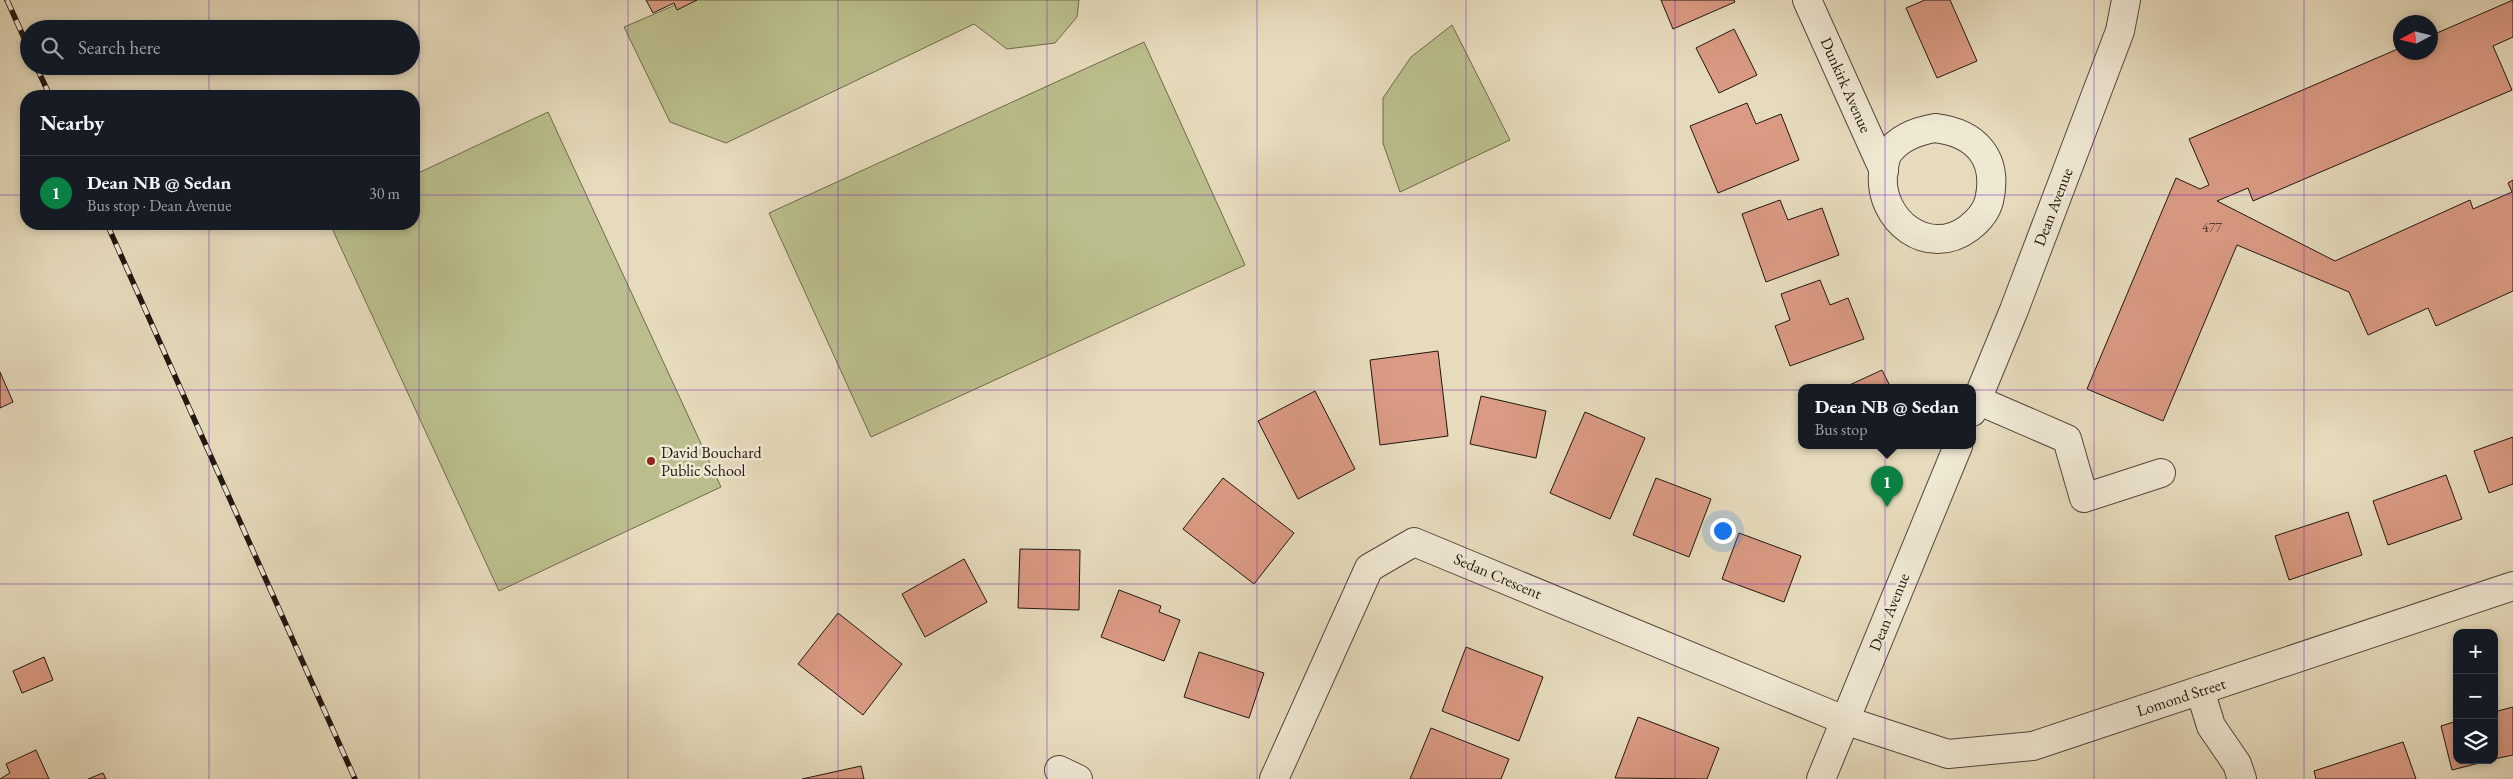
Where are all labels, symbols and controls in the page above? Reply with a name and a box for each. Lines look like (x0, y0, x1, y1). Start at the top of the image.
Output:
north arrow (2393, 15, 2438, 60)
search box (20, 20, 420, 75)
icon: search (38, 34, 66, 62)
street label: Dunkirk Avenue (1816, 34, 1876, 136)
text: Search here (78, 35, 160, 60)
text: Nearby (40, 109, 104, 136)
street label: Dean Avenue (2028, 165, 2078, 249)
text: Dean NB @ Sedan (87, 170, 231, 195)
text: 1 (52, 183, 60, 204)
text: 30 m (369, 183, 400, 204)
text: Bus stop · Dean Avenue (87, 195, 231, 216)
house number: 477 (2202, 218, 2222, 236)
popup (1798, 384, 1976, 449)
text: Dean NB @ Sedan (1815, 394, 1959, 419)
text: Bus stop (1815, 419, 1867, 440)
place label: David Bouchard Public School (661, 442, 763, 481)
marker: David Bouchard Public School (645, 455, 657, 467)
pin: 1 (1871, 466, 1903, 507)
your location (1710, 518, 1736, 544)
street label: Sedan Crescent (1451, 548, 1545, 604)
street label: Dean Avenue (1864, 570, 1914, 654)
map controls (2453, 629, 2498, 764)
button: + (2453, 629, 2498, 674)
street label: Lomond Street (2134, 673, 2228, 721)
button: − (2453, 674, 2498, 719)
button: layers (2453, 719, 2498, 764)

